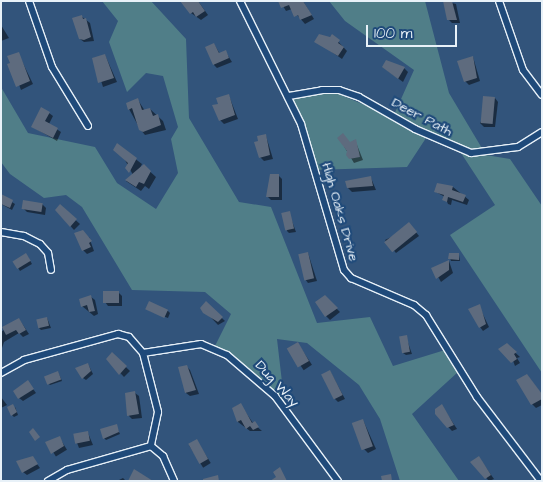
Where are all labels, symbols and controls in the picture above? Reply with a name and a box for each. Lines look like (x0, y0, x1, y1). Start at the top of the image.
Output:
scale bar (368, 15, 459, 47)
text: 100 m (374, 23, 413, 44)
street label: Deer Path (389, 94, 455, 140)
street label: High Oaks Drive (318, 161, 362, 263)
street label: Dug Way (251, 357, 303, 411)

